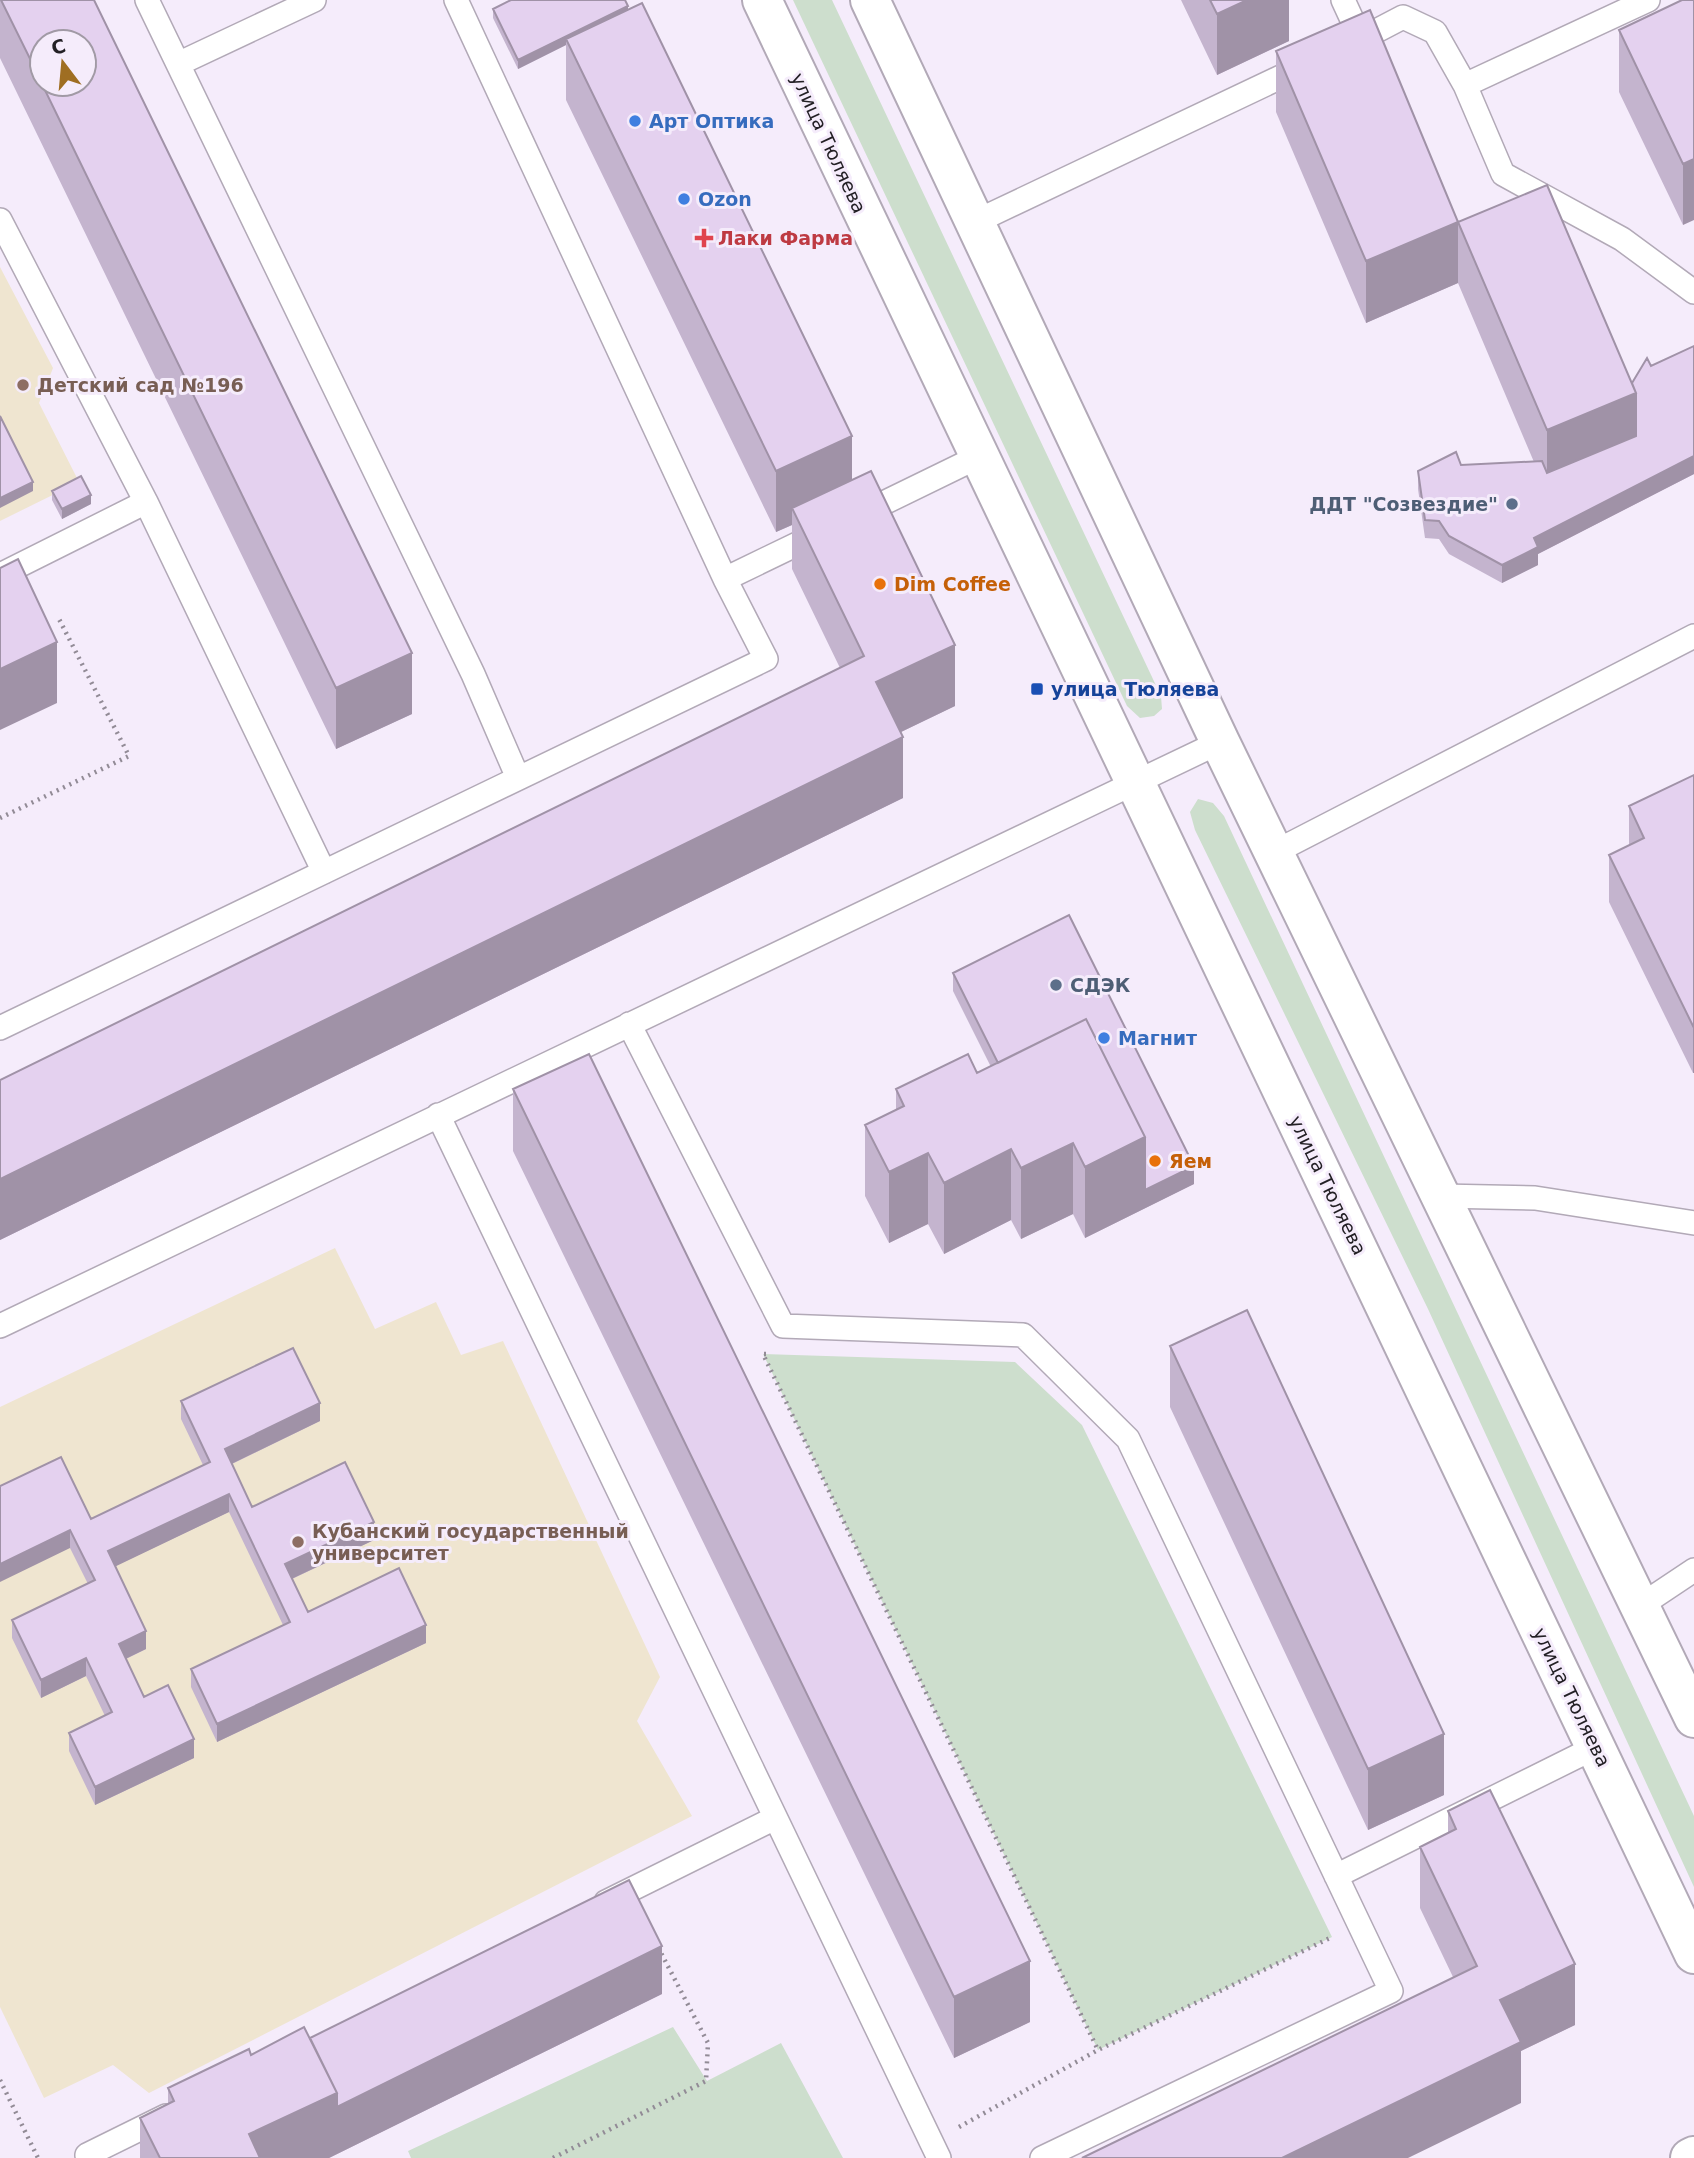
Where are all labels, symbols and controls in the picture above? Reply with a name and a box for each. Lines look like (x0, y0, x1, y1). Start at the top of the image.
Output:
north arrow (28, 28, 98, 98)
text: С (49, 34, 68, 59)
street label: улица Тюляева (787, 69, 871, 217)
place label: Арт Оптика (649, 110, 774, 132)
marker: Арт Оптика (627, 113, 643, 129)
place label: Ozon (698, 188, 752, 210)
marker: Ozon (676, 191, 692, 207)
place label: Лаки Фарма (718, 227, 853, 249)
marker: Лаки Фарма (696, 230, 712, 246)
place label: Детский сад №196 (37, 374, 244, 396)
marker: Детский сад №196 (15, 377, 31, 393)
place label: ДДТ "Созвездие" (1309, 493, 1498, 515)
marker: ДДТ "Созвездие" (1504, 496, 1520, 512)
place label: Dim Coffee (894, 573, 1011, 595)
marker: Dim Coffee (872, 576, 888, 592)
place label: улица Тюляева (1051, 678, 1219, 700)
marker: улица Тюляева (1029, 681, 1045, 697)
place label: СДЭК (1070, 974, 1131, 996)
marker: СДЭК (1048, 977, 1064, 993)
place label: Магнит (1118, 1027, 1197, 1049)
marker: Магнит (1096, 1030, 1112, 1046)
street label: улица Тюляева (1285, 1112, 1371, 1258)
place label: Яем (1169, 1150, 1212, 1172)
marker: Яем (1147, 1153, 1163, 1169)
place label: Кубанский государственный университет (312, 1520, 629, 1564)
marker: Кубанский государственный университет (290, 1534, 306, 1550)
street label: улица Тюляева (1529, 1624, 1615, 1770)

